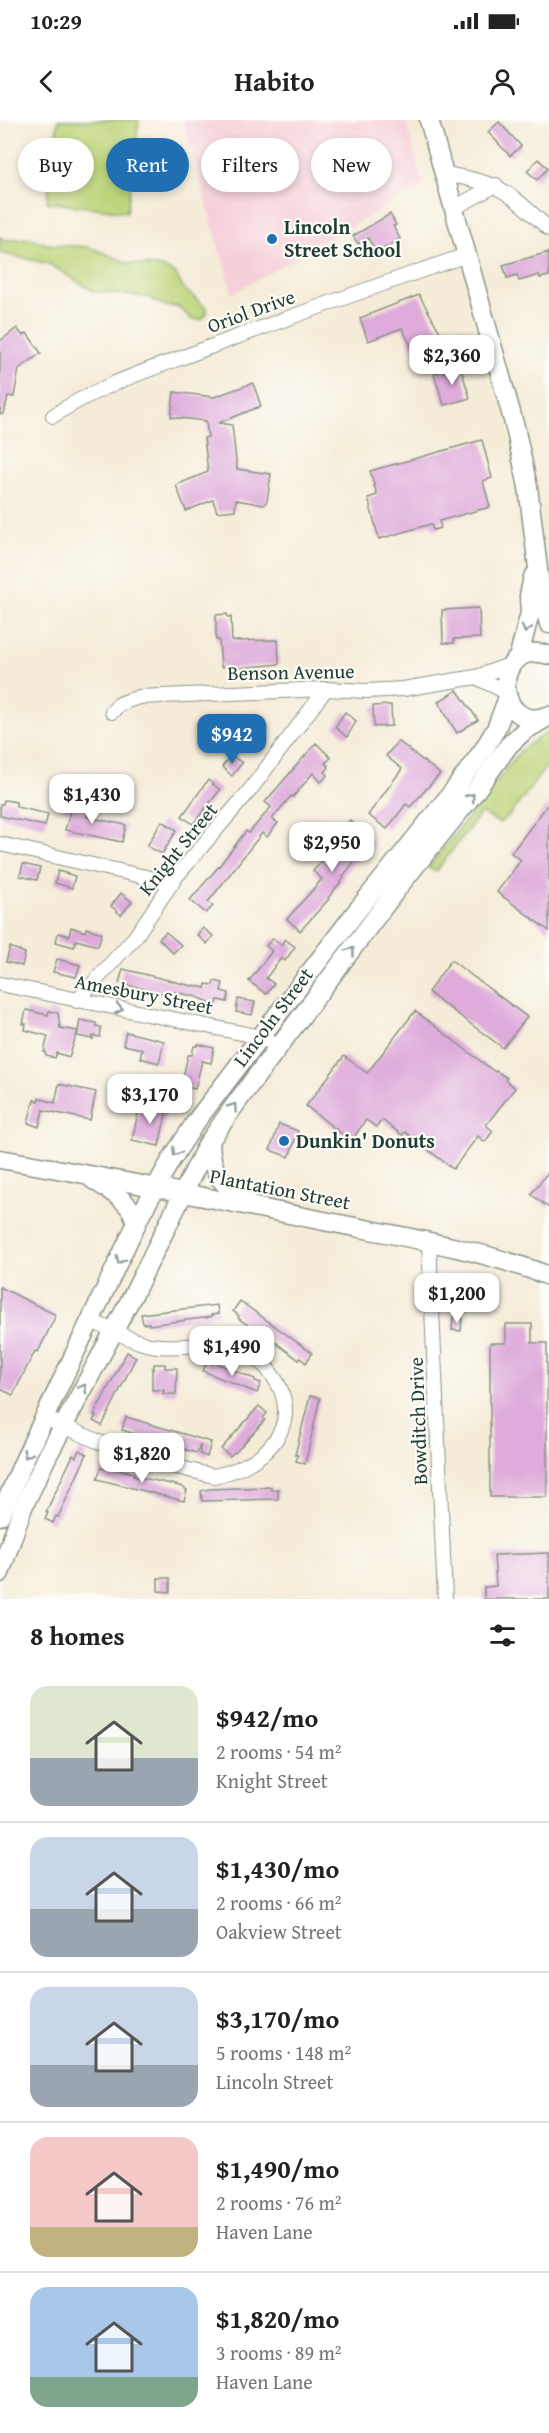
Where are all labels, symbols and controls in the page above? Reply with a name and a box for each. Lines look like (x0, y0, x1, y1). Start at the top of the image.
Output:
text: 10:29 (30, 5, 82, 37)
text: Habito (234, 61, 315, 101)
icon: back (30, 65, 63, 98)
icon: person (486, 65, 519, 98)
chip: Buy (18, 138, 94, 192)
chip: Rent (106, 138, 189, 192)
chip: Filters (201, 138, 299, 192)
chip: New (311, 138, 392, 192)
place label: Lincoln Street School (284, 212, 401, 264)
marker: Lincoln Street School (265, 232, 279, 246)
street label: Oriol Drive (203, 281, 299, 340)
pin: $2,360 (403, 335, 501, 386)
text: $2,360 (423, 340, 481, 369)
one-way arrow (521, 623, 533, 634)
street label: Benson Avenue (227, 656, 355, 687)
pin: $942 (196, 714, 268, 765)
text: $942 (211, 719, 253, 748)
pin: $1,430 (43, 774, 141, 825)
text: $1,430 (63, 779, 121, 808)
one-way arrow (463, 793, 474, 804)
street label: Knight Street (131, 796, 224, 901)
pin: $2,950 (283, 822, 381, 873)
text: $2,950 (303, 827, 361, 856)
one-way arrow (344, 947, 355, 958)
street label: Lincoln Street (226, 961, 320, 1072)
street label: Amesbury Street (73, 966, 216, 1021)
one-way arrow (114, 1002, 124, 1015)
pin: $3,170 (101, 1074, 199, 1125)
text: $3,170 (121, 1079, 179, 1108)
one-way arrow (226, 1102, 237, 1113)
place label: Dunkin' Donuts (296, 1126, 435, 1155)
marker: Dunkin' Donuts (277, 1134, 291, 1148)
one-way arrow (172, 1145, 183, 1156)
street label: Plantation Street (207, 1161, 353, 1216)
one-way arrow (116, 1253, 128, 1264)
pin: $1,200 (408, 1273, 506, 1324)
text: $1,200 (428, 1278, 486, 1307)
pin: $1,490 (183, 1326, 281, 1377)
text: $1,490 (203, 1331, 261, 1360)
street label: Bowditch Drive (401, 1357, 434, 1485)
one-way arrow (75, 1384, 87, 1395)
pin: $1,820 (93, 1433, 191, 1484)
text: $1,820 (113, 1438, 171, 1467)
one-way arrow (22, 1448, 34, 1459)
text: 8 homes (30, 1616, 125, 1655)
icon: filters (486, 1619, 519, 1652)
text: $942/mo (216, 1698, 318, 1737)
icon: home (78, 1710, 150, 1782)
text: 2 rooms · 54 m² (216, 1737, 342, 1766)
text: Knight Street (216, 1766, 328, 1795)
text: $1,430/mo (216, 1849, 339, 1888)
icon: home (78, 1861, 150, 1933)
text: 2 rooms · 66 m² (216, 1888, 342, 1917)
text: Oakview Street (216, 1917, 342, 1946)
text: $3,170/mo (216, 1999, 339, 2038)
icon: home (78, 2011, 150, 2083)
text: 5 rooms · 148 m² (216, 2038, 351, 2067)
text: Lincoln Street (216, 2067, 334, 2096)
text: $1,490/mo (216, 2149, 339, 2188)
icon: home (78, 2161, 150, 2233)
text: 2 rooms · 76 m² (216, 2188, 342, 2217)
text: Haven Lane (216, 2217, 313, 2246)
text: $1,820/mo (216, 2299, 339, 2338)
icon: home (78, 2311, 150, 2383)
text: 3 rooms · 89 m² (216, 2338, 342, 2367)
text: Haven Lane (216, 2367, 313, 2396)

